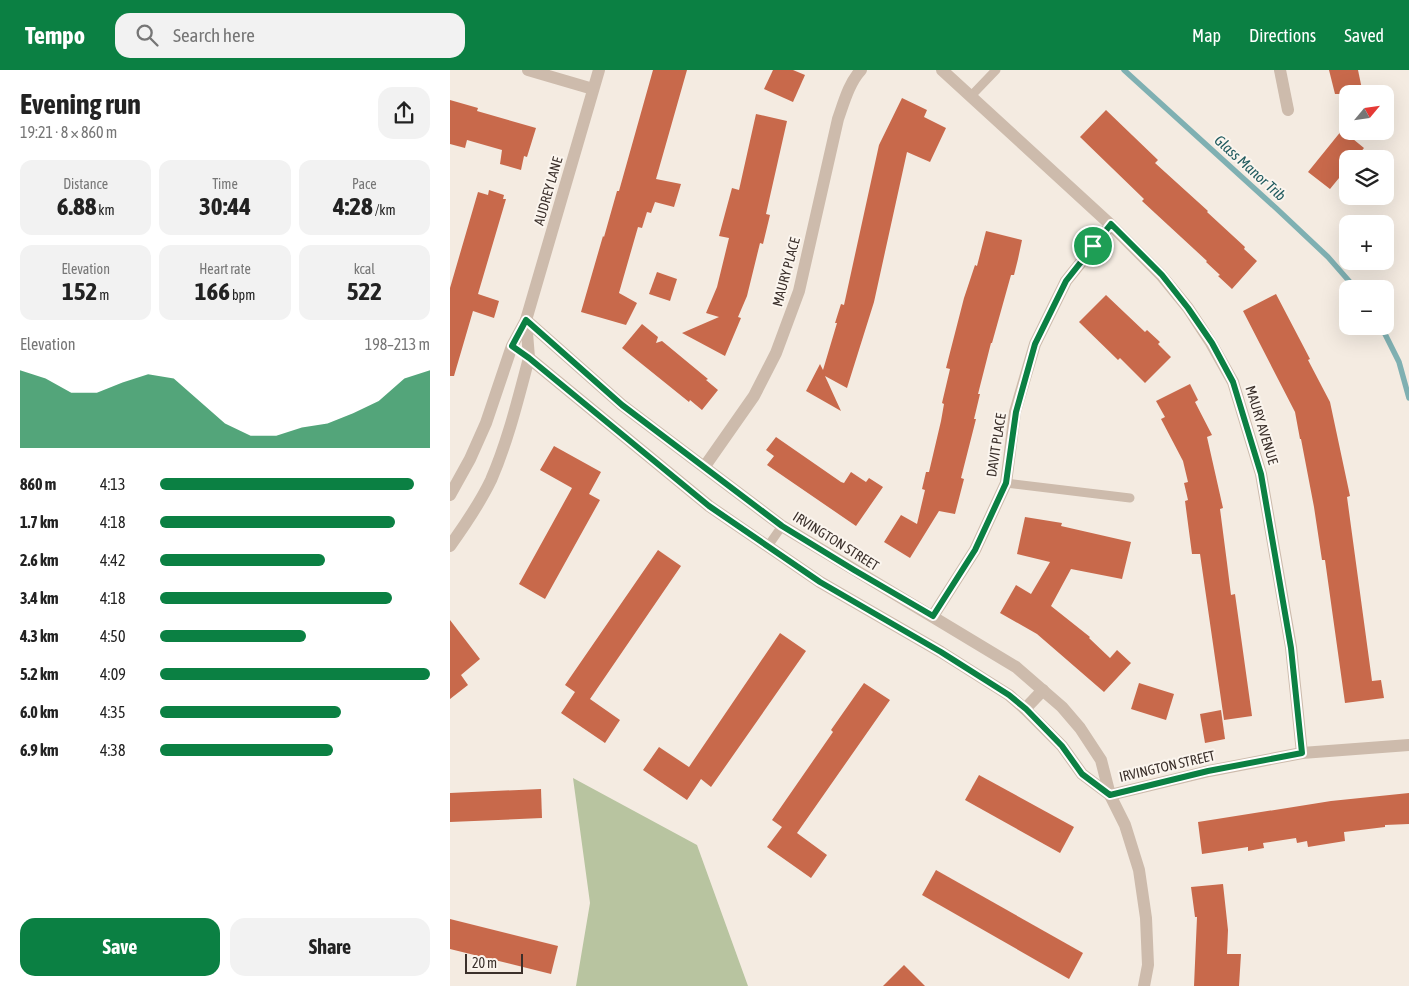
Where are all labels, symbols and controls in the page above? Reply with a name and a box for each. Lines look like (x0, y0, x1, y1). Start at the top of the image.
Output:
search box (115, 13, 465, 58)
icon: search (133, 21, 161, 49)
text: Tempo (25, 22, 85, 49)
text: Search here (173, 24, 255, 46)
text: Map (1192, 25, 1221, 46)
text: Directions (1249, 25, 1316, 46)
text: Saved (1344, 25, 1384, 46)
north arrow (1339, 85, 1394, 140)
map controls (1339, 85, 1394, 335)
button: share (378, 87, 430, 139)
text: Evening run (20, 88, 141, 120)
text: 19:21 · 8 × 860 m (20, 123, 117, 141)
water label: Glass Manor Trib (1211, 131, 1289, 204)
button: layers (1339, 150, 1394, 205)
street label: AUDREY LANE (531, 155, 565, 227)
text: Distance (63, 176, 108, 192)
text: Time (212, 176, 238, 192)
text: Pace (352, 176, 377, 192)
text: 6.88 (57, 192, 96, 220)
text: 30:44 (199, 192, 251, 220)
text: 4:28 (333, 192, 373, 220)
text: km (96, 202, 115, 218)
text: /km (373, 202, 396, 218)
button: + (1339, 215, 1394, 270)
pin (1072, 225, 1114, 267)
icon: arrive (1079, 232, 1107, 260)
street label: MAURY PLACE (769, 236, 803, 308)
text: Elevation (61, 261, 110, 277)
text: Heart rate (199, 261, 251, 277)
text: kcal (354, 261, 375, 277)
text: 152 (62, 277, 97, 305)
text: 166 (195, 277, 230, 305)
text: 522 (347, 277, 382, 305)
button: − (1339, 280, 1394, 335)
text: m (97, 287, 109, 303)
text: bpm (230, 287, 255, 303)
text: Elevation (20, 335, 75, 353)
text: 198–213 m (365, 335, 430, 353)
street label: MAURY AVENUE (1242, 384, 1282, 466)
street label: DAVIT PLACE (983, 412, 1009, 478)
text: 860 m (20, 475, 56, 493)
text: 4:13 (100, 475, 125, 493)
street label: IRVINGTON STREET (790, 508, 882, 574)
text: 1.7 km (20, 513, 59, 531)
text: 4:18 (100, 513, 125, 531)
text: 2.6 km (20, 551, 59, 569)
text: 4:42 (100, 551, 125, 569)
text: 3.4 km (20, 589, 59, 607)
text: 4:18 (100, 589, 125, 607)
text: 4.3 km (20, 627, 59, 645)
text: 4:50 (100, 627, 125, 645)
text: 5.2 km (20, 665, 59, 683)
text: 4:09 (100, 665, 126, 683)
text: 6.0 km (20, 703, 59, 721)
text: 4:35 (100, 703, 125, 721)
text: 6.9 km (20, 741, 59, 759)
text: 4:38 (100, 741, 125, 759)
street label: IRVINGTON STREET (1118, 747, 1216, 785)
button: Save (20, 918, 220, 976)
button: Share (230, 918, 430, 976)
scale bar (465, 951, 522, 974)
text: 20 m (472, 955, 497, 971)

